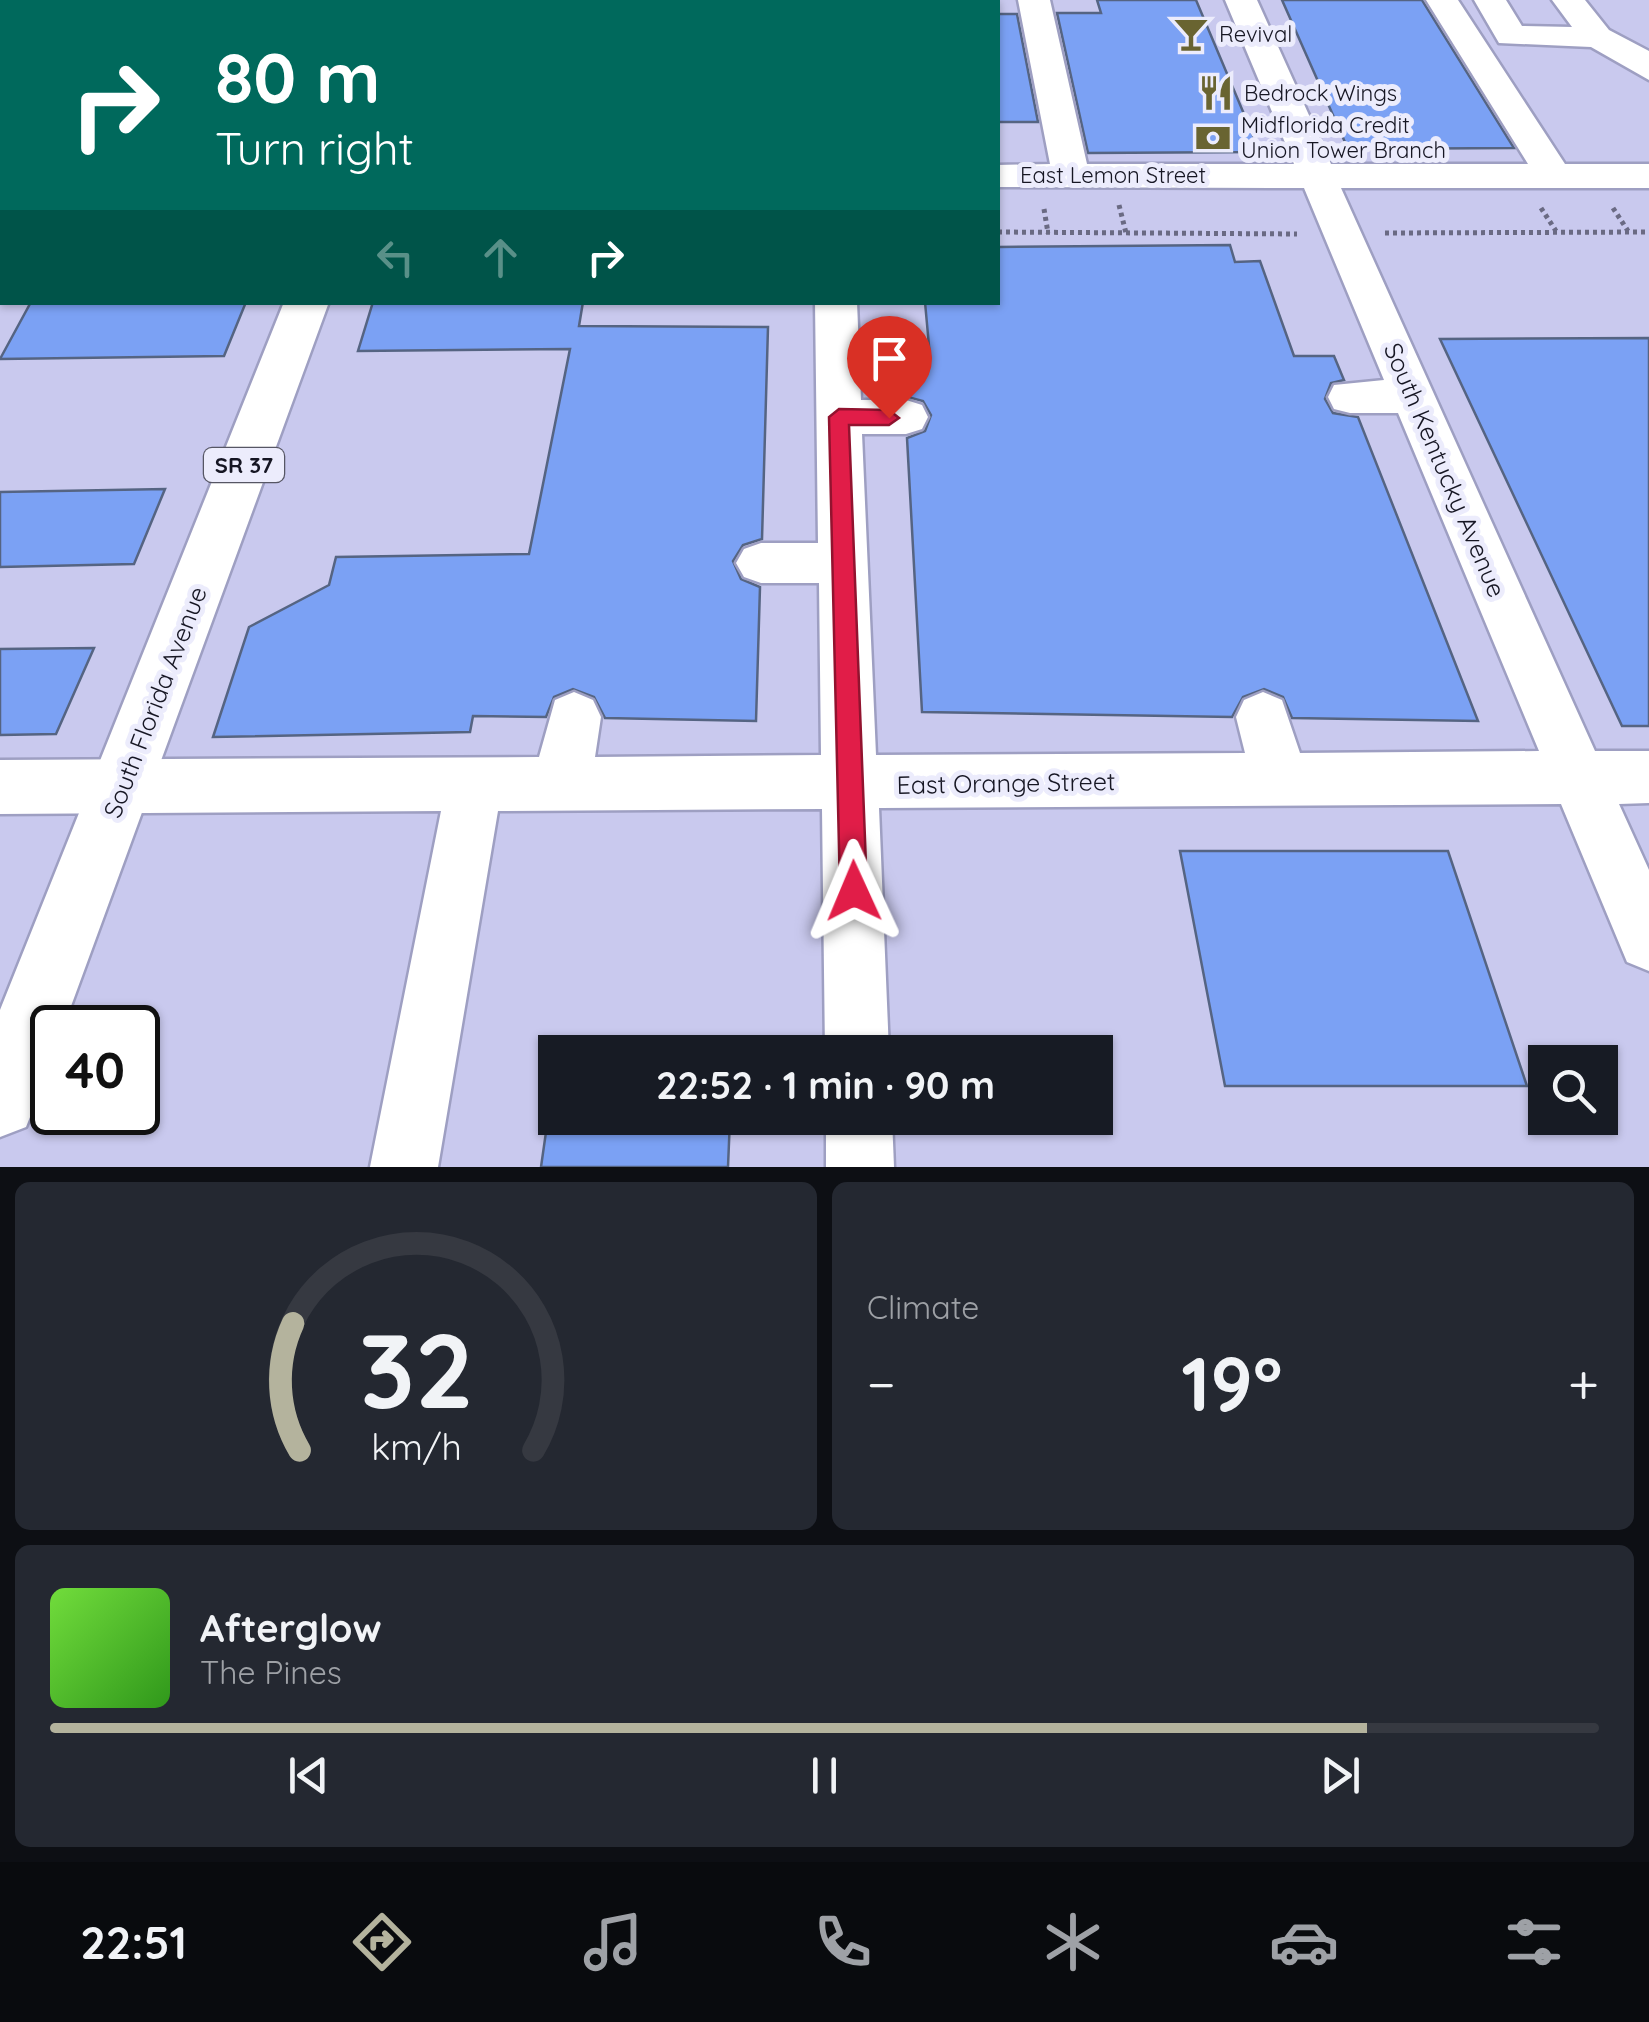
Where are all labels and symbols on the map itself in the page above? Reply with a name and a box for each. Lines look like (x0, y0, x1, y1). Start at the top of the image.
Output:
bar icon: Revival (1172, 15, 1210, 53)
place label: Revival (1219, 20, 1292, 48)
restaurant icon: Bedrock Wings (1197, 74, 1235, 112)
place label: Bedrock Wings (1244, 79, 1397, 107)
place label: Midflorida Credit Union Tower Branch (1241, 111, 1446, 164)
bank icon: Midflorida Credit Union Tower Branch (1194, 119, 1232, 157)
street label: East Lemon Street (1020, 161, 1206, 189)
pin (847, 316, 932, 419)
street label: South Kentucky Avenue (1378, 338, 1513, 602)
road number: SR 37 (204, 448, 284, 482)
street label: South Florida Avenue (96, 582, 213, 822)
street label: East Orange Street (896, 765, 1116, 800)
position arrow (802, 839, 906, 943)
speed limit sign: 40 (30, 1005, 160, 1135)

